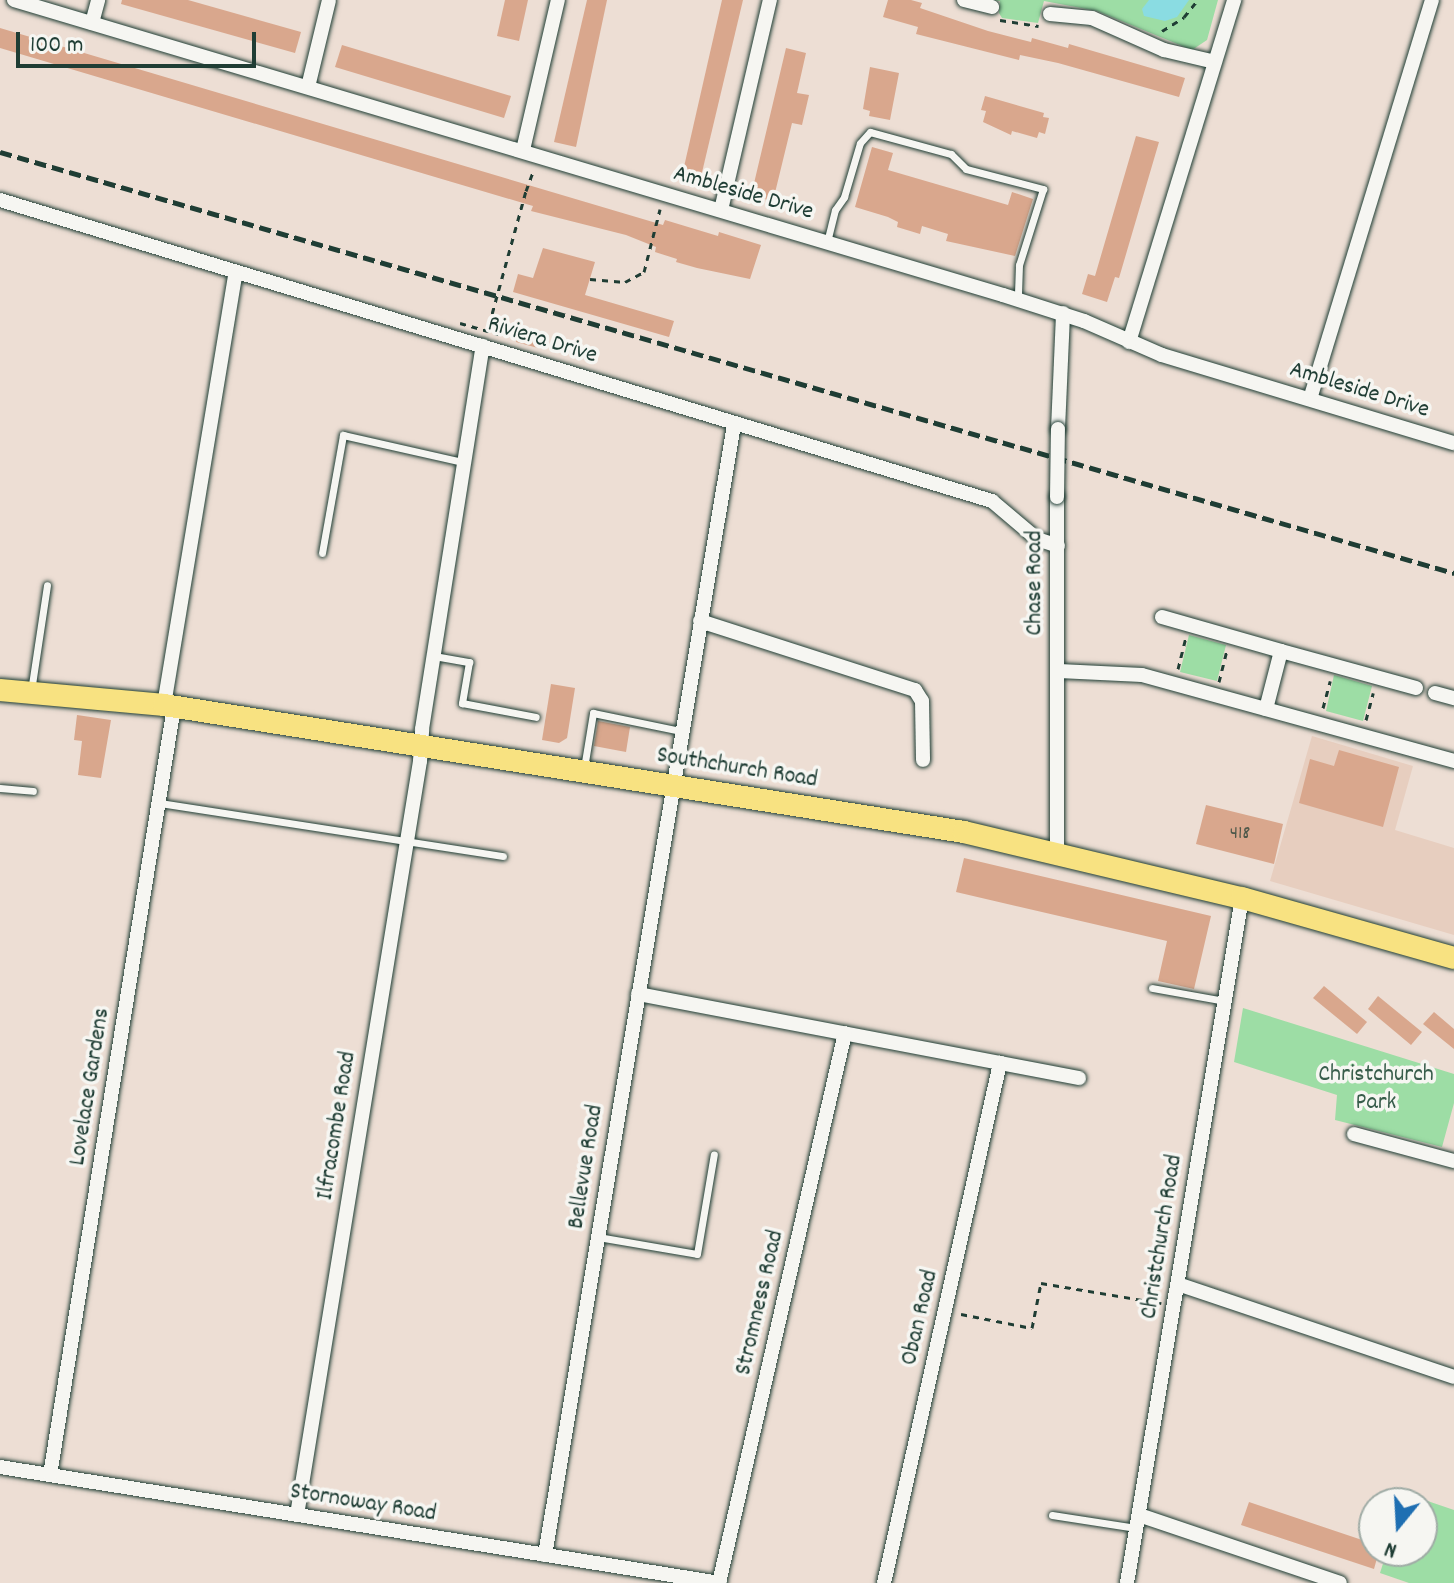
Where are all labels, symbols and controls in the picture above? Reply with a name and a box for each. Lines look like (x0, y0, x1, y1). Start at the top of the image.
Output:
scale bar (20, 16, 260, 66)
text: 100 m (30, 29, 83, 63)
street label: Ambleside Drive (670, 160, 816, 228)
street label: Riviera Drive (484, 311, 600, 371)
street label: Ambleside Drive (1286, 356, 1432, 426)
street label: Chase Road (1022, 530, 1050, 636)
street label: Southchurch Road (655, 742, 819, 796)
house number: 418 (1230, 822, 1250, 846)
street label: Lovelace Gardens (64, 1006, 118, 1168)
street label: Ilfracombe Road (312, 1050, 364, 1202)
park label: Christchurch Park (1318, 1062, 1434, 1118)
street label: Bellevue Road (563, 1103, 611, 1231)
street label: Christchurch Road (1136, 1153, 1190, 1321)
street label: Stromness Road (730, 1228, 792, 1378)
street label: Oban Road (896, 1268, 946, 1368)
street label: Stornoway Road (288, 1478, 438, 1530)
north arrow (1358, 1487, 1438, 1567)
text: N (1381, 1532, 1401, 1565)

